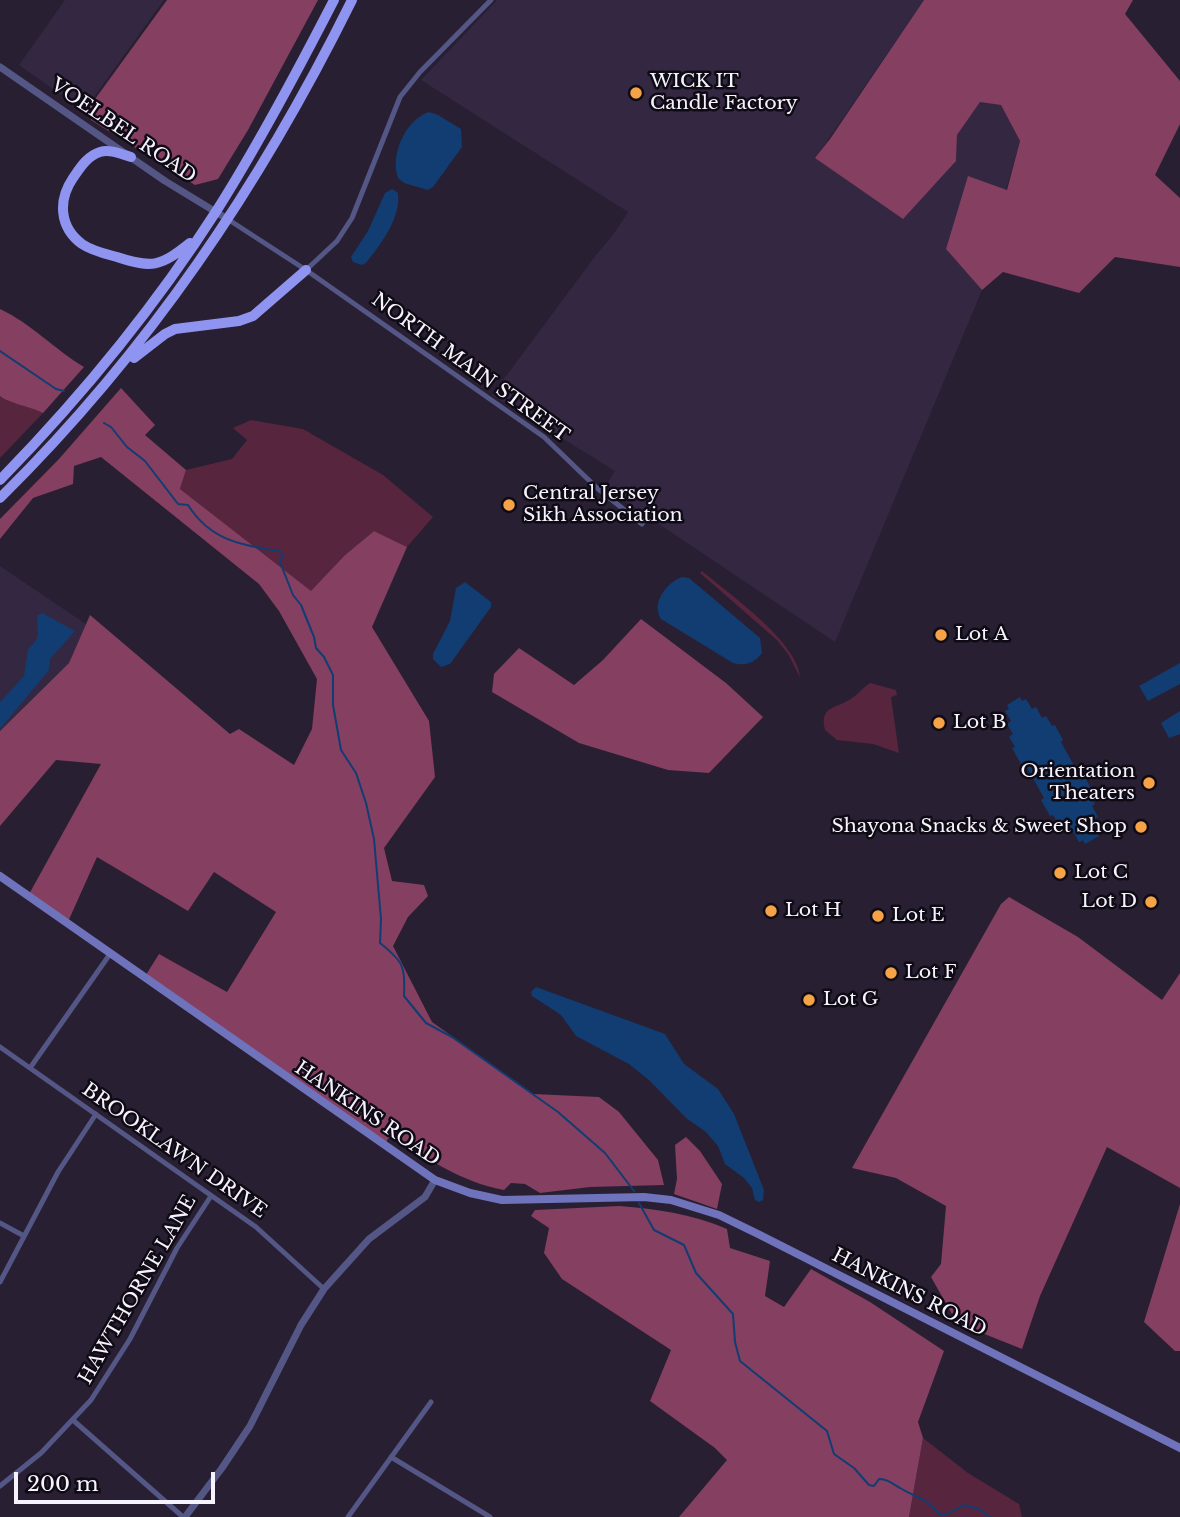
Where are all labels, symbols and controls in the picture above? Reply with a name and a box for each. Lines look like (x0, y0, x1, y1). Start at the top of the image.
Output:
place label: WICK IT Candle Factory (650, 71, 798, 115)
street label: VOELBEL ROAD (46, 74, 200, 188)
marker: WICK IT Candle Factory (628, 85, 644, 101)
street label: NORTH MAIN STREET (367, 289, 573, 447)
place label: Central Jersey Sikh Association (523, 483, 683, 527)
marker: Central Jersey Sikh Association (501, 497, 517, 513)
place label: Lot A (955, 624, 1009, 646)
marker: Lot A (933, 627, 949, 643)
place label: Lot B (953, 712, 1006, 734)
marker: Lot B (931, 715, 947, 731)
place label: Orientation Theaters (1021, 761, 1135, 805)
marker: Orientation Theaters (1141, 775, 1157, 791)
place label: Shayona Snacks & Sweet Shop (831, 816, 1127, 838)
marker: Shayona Snacks & Sweet Shop (1133, 819, 1149, 835)
place label: Lot C (1074, 862, 1128, 884)
marker: Lot C (1052, 865, 1068, 881)
place label: Lot D (1081, 891, 1137, 913)
marker: Lot D (1143, 894, 1159, 910)
place label: Lot H (785, 900, 841, 922)
marker: Lot H (763, 903, 779, 919)
place label: Lot E (892, 905, 945, 927)
marker: Lot E (870, 908, 886, 924)
place label: Lot F (905, 962, 957, 984)
marker: Lot F (883, 965, 899, 981)
place label: Lot G (823, 989, 878, 1011)
marker: Lot G (801, 992, 817, 1008)
street label: HANKINS ROAD (290, 1057, 444, 1171)
street label: BROOKLAWN DRIVE (77, 1079, 271, 1223)
street label: HAWTHORNE LANE (75, 1192, 201, 1388)
street label: HANKINS ROAD (828, 1244, 990, 1342)
scale bar (18, 1458, 219, 1502)
text: 200 m (27, 1471, 98, 1497)

